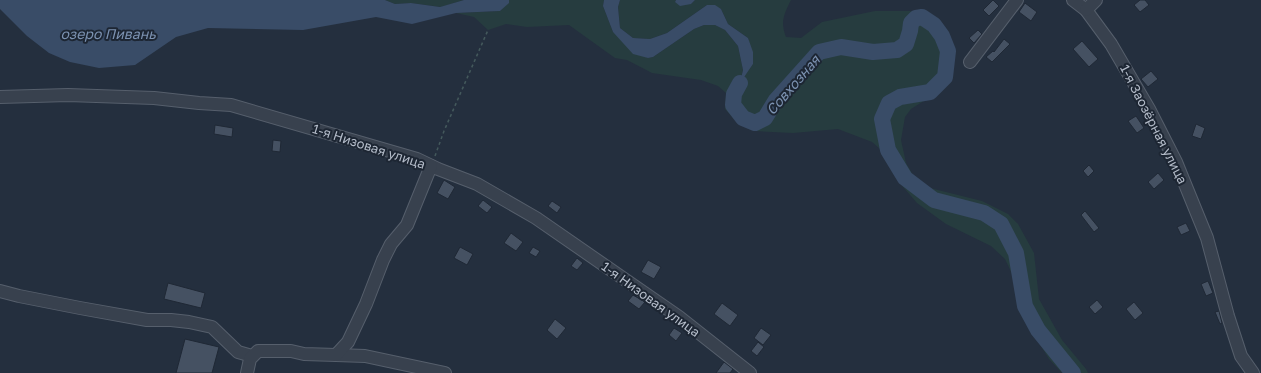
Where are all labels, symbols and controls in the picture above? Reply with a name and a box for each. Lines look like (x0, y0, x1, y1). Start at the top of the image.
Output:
water label: озеро Пивань (60, 25, 156, 42)
water label: Совхозная (762, 51, 824, 118)
street label: 1-я Заозёрная улица (1117, 62, 1191, 186)
street label: 1-я Низовая улица (311, 120, 427, 172)
street label: 1-я Низовая улица (599, 258, 703, 340)

